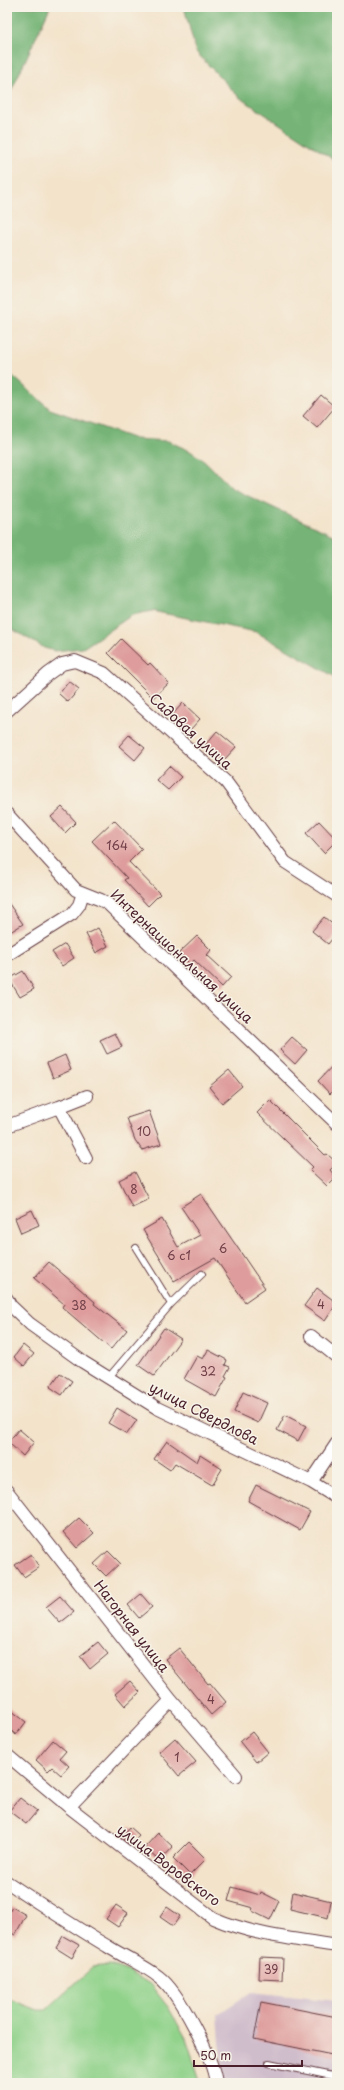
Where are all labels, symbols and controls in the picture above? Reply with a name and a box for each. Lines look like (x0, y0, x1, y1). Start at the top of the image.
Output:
street label: Садовая улица (145, 688, 237, 774)
house number: 164 (106, 836, 128, 854)
street label: Интернациональная улица (106, 884, 258, 1028)
house number: 10 (137, 1122, 151, 1140)
house number: 8 (130, 1180, 138, 1198)
house number: 6 (219, 1239, 227, 1257)
house number: 6 с1 (167, 1246, 191, 1264)
house number: 4 (317, 1295, 325, 1313)
house number: 38 (71, 1296, 87, 1314)
house number: 32 (200, 1362, 216, 1380)
street label: улица Свердлова (146, 1376, 263, 1450)
street label: Нагорная улица (89, 1575, 175, 1677)
house number: 4 (207, 1690, 215, 1708)
house number: 1 (174, 1748, 180, 1766)
street label: улица Воровского (113, 1819, 225, 1911)
house number: 39 (264, 1960, 278, 1978)
scale bar (194, 2042, 302, 2068)
text: 50 m (200, 2046, 231, 2064)

